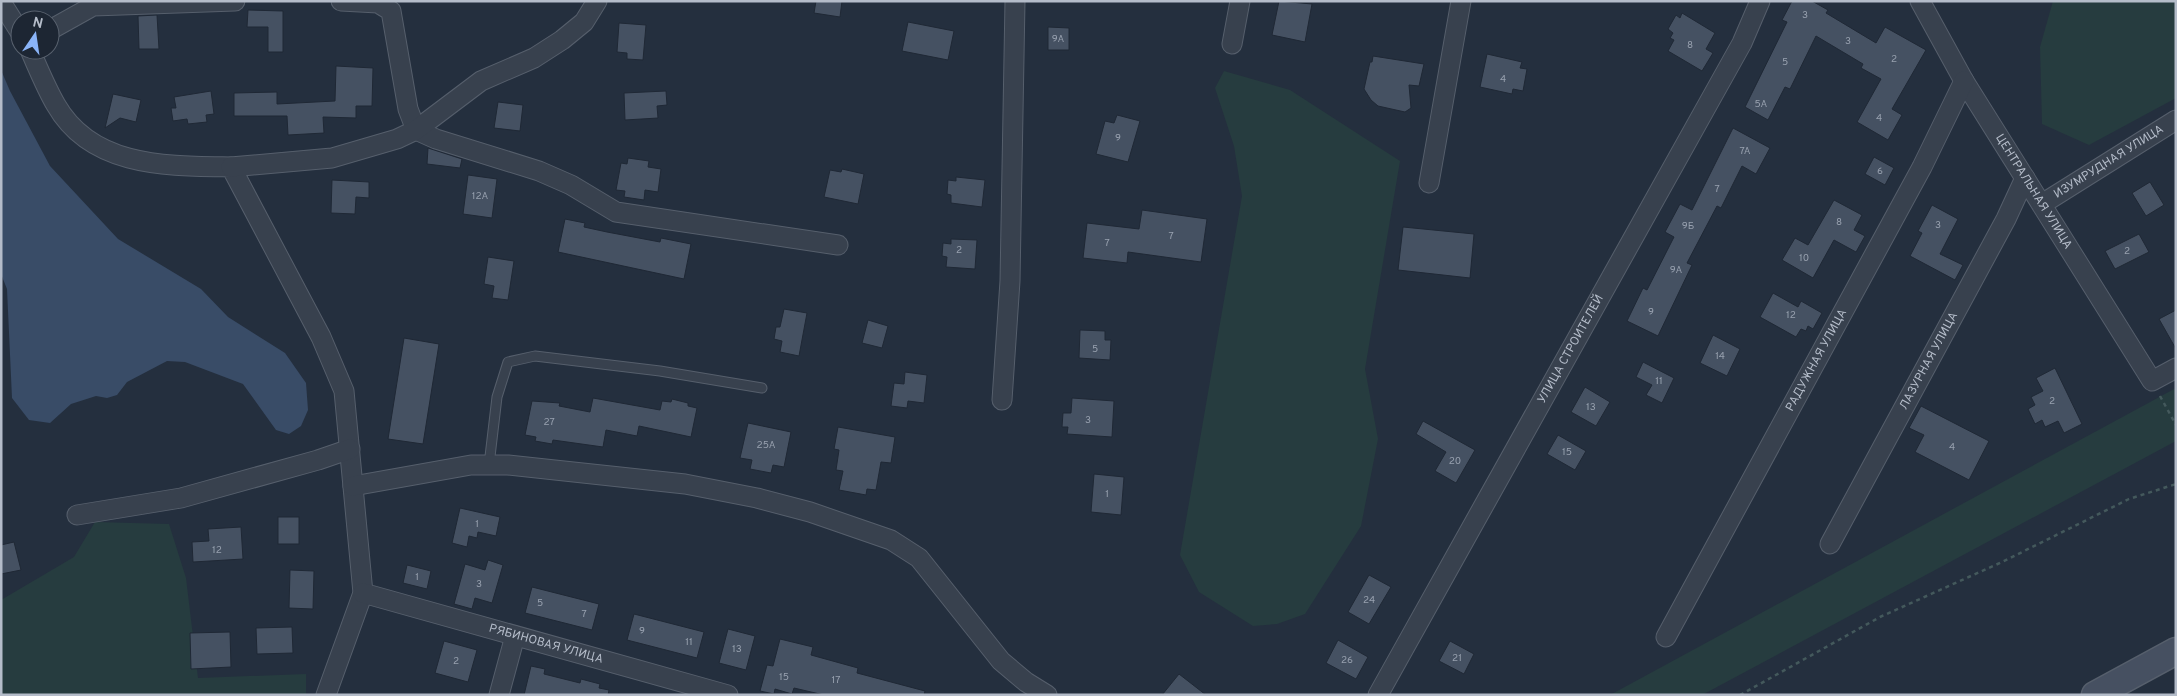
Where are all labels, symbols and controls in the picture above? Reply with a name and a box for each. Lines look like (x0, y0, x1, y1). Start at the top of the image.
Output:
house number: 3 (1802, 9, 1808, 22)
north arrow (10, 10, 60, 60)
text: N (31, 14, 44, 33)
house number: 9А (1052, 33, 1064, 46)
house number: 3 (1845, 35, 1851, 48)
house number: 8 (1687, 39, 1693, 52)
house number: 2 (1891, 53, 1897, 66)
house number: 5 (1782, 56, 1788, 69)
house number: 4 (1500, 73, 1506, 86)
house number: 5А (1755, 98, 1768, 111)
house number: 4 (1876, 112, 1882, 125)
street label: ИЗУМРУДНАЯ УЛИЦА (2051, 122, 2167, 203)
street label: ЦЕНТРАЛЬНАЯ УЛИЦА (1991, 131, 2076, 252)
house number: 9 (1115, 132, 1121, 145)
house number: 7А (1740, 145, 1751, 158)
house number: 6 (1877, 165, 1883, 178)
house number: 7 (1714, 183, 1720, 196)
house number: 12А (472, 190, 489, 203)
house number: 8 (1836, 216, 1842, 229)
house number: 3 (1935, 219, 1941, 232)
house number: 9Б (1682, 220, 1694, 233)
house number: 7 (1168, 230, 1174, 243)
house number: 7 (1104, 237, 1110, 250)
house number: 2 (956, 244, 962, 257)
house number: 2 (2124, 245, 2130, 258)
house number: 10 (1799, 252, 1809, 265)
house number: 9А (1670, 264, 1682, 277)
street label: УЛИЦА СТРОИТЕЛЕЙ (1534, 292, 1608, 407)
house number: 9 (1648, 306, 1654, 319)
street label: РАДУЖНАЯ УЛИЦА (1782, 306, 1851, 414)
house number: 12 (1786, 309, 1796, 322)
street label: ЛАЗУРНАЯ УЛИЦА (1896, 309, 1962, 413)
house number: 5 (1092, 343, 1098, 356)
house number: 14 (1715, 350, 1725, 363)
house number: 11 (1655, 375, 1663, 388)
house number: 2 (2049, 395, 2055, 408)
house number: 13 (1586, 401, 1596, 414)
house number: 3 (1085, 414, 1091, 427)
house number: 27 (543, 416, 555, 429)
house number: 25А (757, 439, 776, 452)
house number: 4 (1949, 441, 1955, 454)
house number: 15 (1562, 446, 1572, 459)
house number: 20 (1449, 455, 1461, 468)
house number: 1 (1105, 488, 1109, 501)
house number: 1 (475, 518, 479, 531)
house number: 12 (212, 544, 222, 557)
house number: 1 (415, 571, 419, 584)
house number: 3 (476, 578, 482, 591)
house number: 24 (1363, 594, 1375, 607)
house number: 5 (537, 597, 543, 610)
house number: 7 (581, 608, 587, 621)
street label: РЯБИНОВАЯ УЛИЦА (487, 621, 605, 668)
house number: 9 (639, 625, 645, 638)
house number: 11 (685, 636, 693, 649)
house number: 13 (732, 643, 742, 656)
house number: 21 (1452, 652, 1462, 665)
house number: 26 (1341, 654, 1353, 667)
house number: 2 (453, 655, 459, 668)
house number: 15 (779, 671, 789, 684)
house number: 17 (832, 674, 840, 687)

